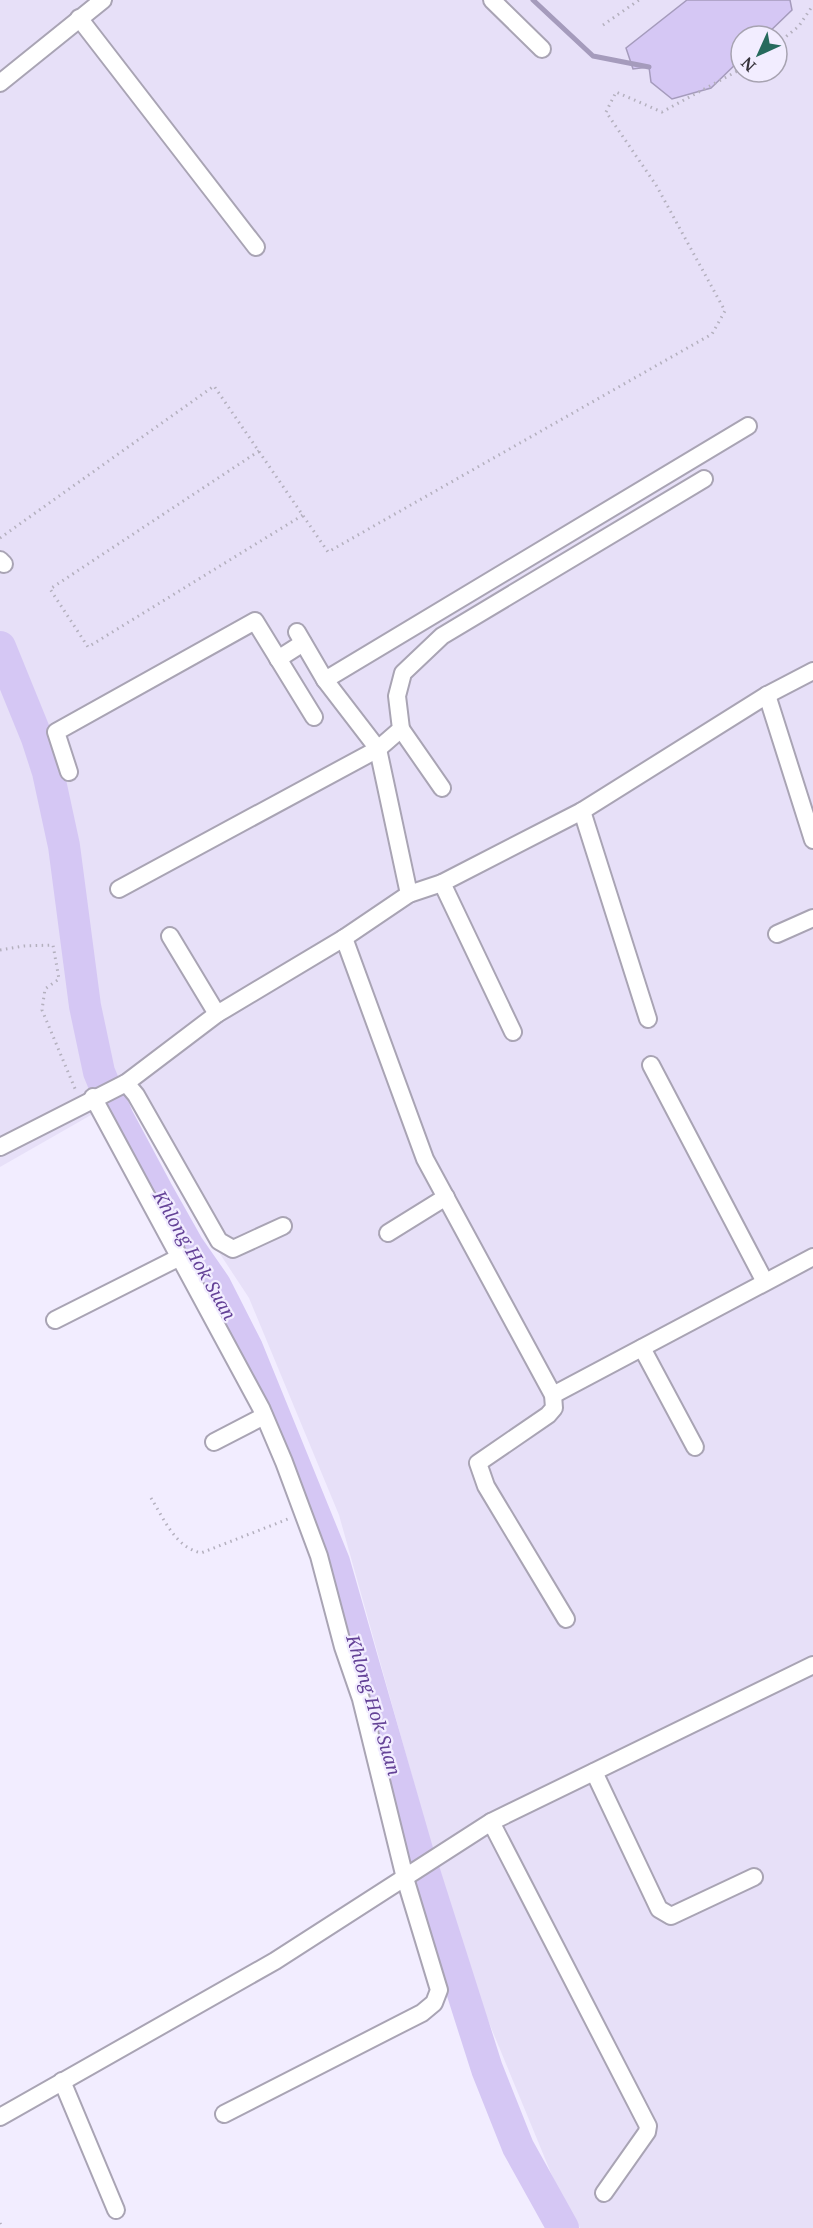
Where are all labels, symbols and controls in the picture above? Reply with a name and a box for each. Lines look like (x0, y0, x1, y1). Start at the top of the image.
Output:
north arrow (729, 24, 789, 84)
text: N (736, 52, 761, 77)
water label: Khlong Hok Suan (148, 1185, 242, 1324)
water label: Khlong Hok Suan (341, 1631, 407, 1779)

